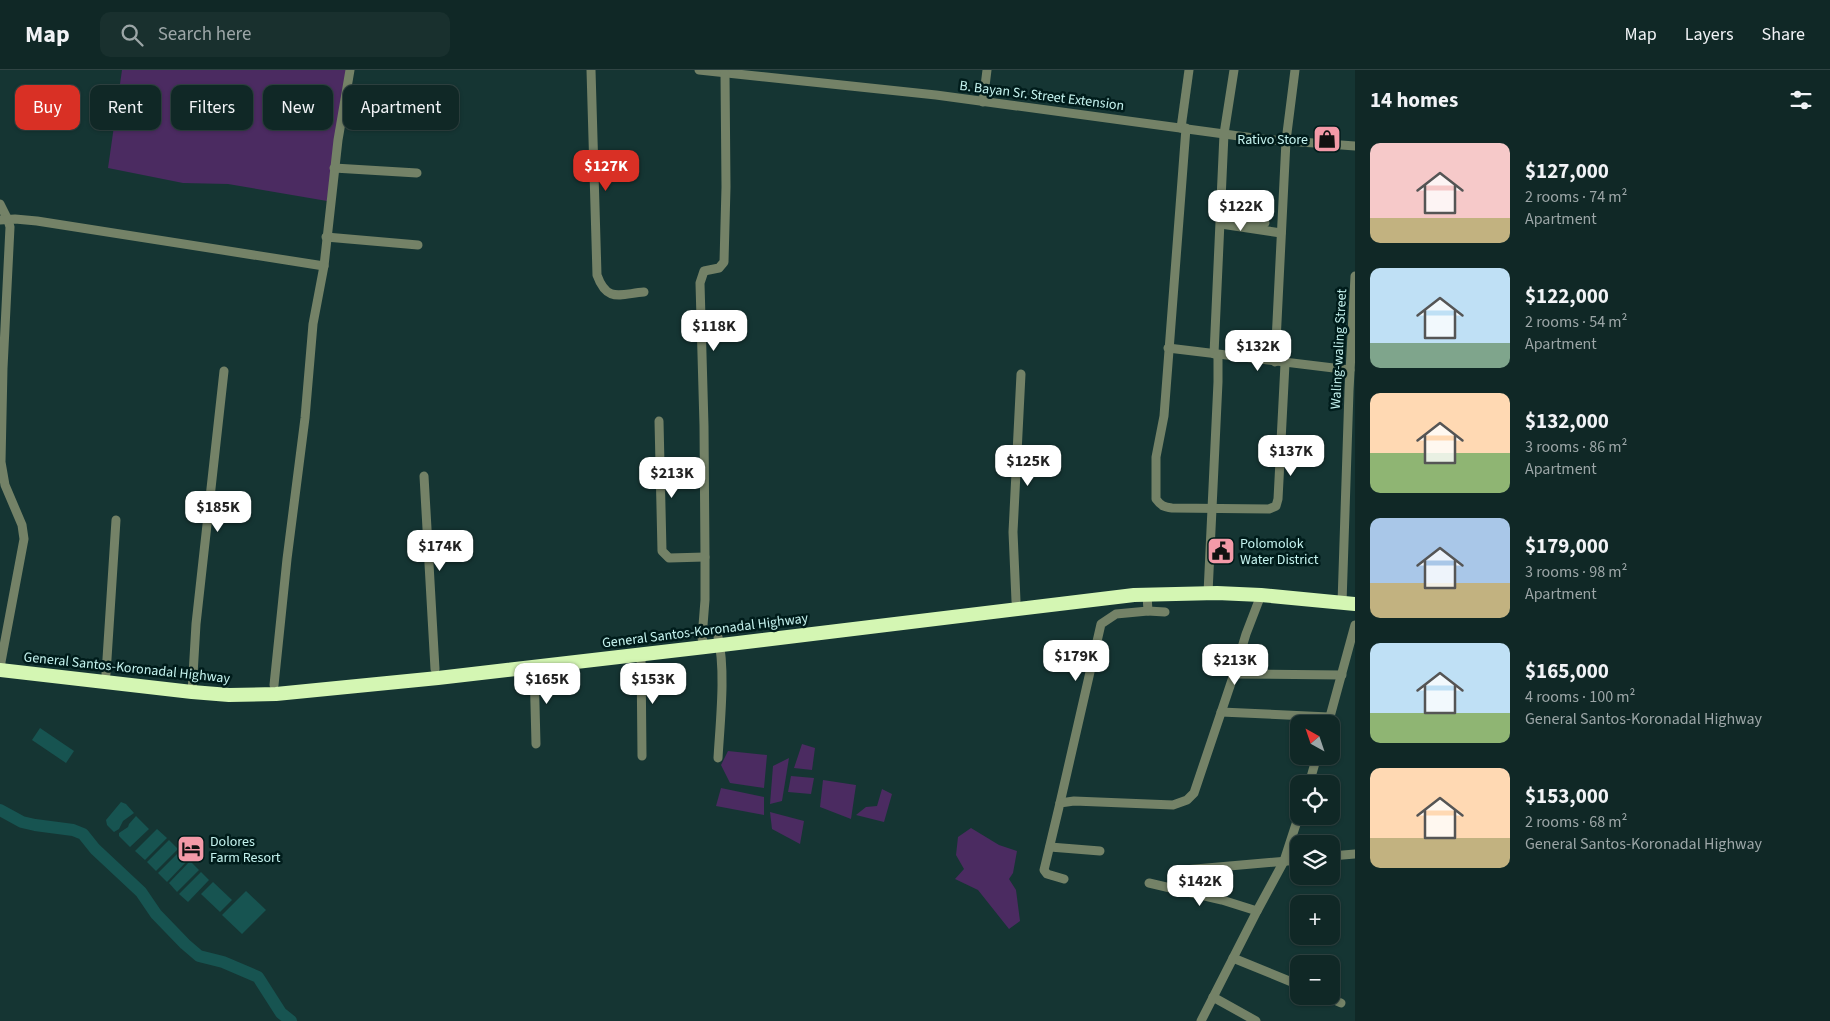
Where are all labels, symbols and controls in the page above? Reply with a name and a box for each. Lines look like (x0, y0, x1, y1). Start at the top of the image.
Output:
search box (100, 12, 450, 57)
text: Map (25, 17, 70, 52)
icon: search (118, 21, 146, 49)
text: Search here (158, 21, 251, 48)
text: Map (1625, 22, 1657, 47)
text: Layers (1685, 22, 1734, 47)
text: Share (1762, 22, 1805, 47)
street label: B. Bayan Sr. Street Extension (958, 76, 1125, 116)
chip: Buy (15, 85, 80, 130)
chip: Rent (90, 85, 161, 130)
chip: Filters (171, 85, 253, 130)
chip: New (263, 85, 333, 130)
chip: Apartment (343, 85, 459, 130)
text: 14 homes (1370, 85, 1458, 115)
icon: filters (1787, 86, 1815, 114)
shop icon: Rativo Store (1312, 124, 1342, 154)
place label: Rativo Store (1237, 130, 1308, 150)
pin: $127K (571, 150, 641, 192)
text: $127K (584, 155, 628, 177)
text: $127,000 (1525, 156, 1609, 186)
icon: home (1410, 163, 1470, 223)
text: 2 rooms · 74 m² (1525, 186, 1627, 208)
pin: $122K (1206, 190, 1276, 232)
text: $122K (1219, 195, 1263, 217)
text: Apartment (1525, 208, 1597, 230)
text: $122,000 (1525, 281, 1609, 311)
street label: Waling-waling Street (1326, 288, 1352, 410)
icon: home (1410, 288, 1470, 348)
pin: $118K (679, 310, 749, 352)
text: 2 rooms · 54 m² (1525, 311, 1627, 333)
text: $118K (692, 315, 736, 337)
pin: $132K (1223, 330, 1293, 372)
text: Apartment (1525, 333, 1597, 355)
text: $132K (1236, 335, 1280, 357)
text: $132,000 (1525, 406, 1609, 436)
icon: home (1410, 413, 1470, 473)
pin: $137K (1256, 434, 1326, 477)
text: 3 rooms · 86 m² (1525, 436, 1627, 458)
text: $137K (1269, 440, 1313, 462)
pin: $125K (993, 444, 1063, 487)
text: $125K (1006, 450, 1050, 472)
pin: $213K (637, 456, 707, 499)
text: Apartment (1525, 458, 1597, 480)
text: $213K (650, 462, 694, 484)
pin: $185K (183, 490, 253, 533)
text: $185K (196, 496, 240, 518)
pin: $174K (405, 530, 475, 572)
text: $179,000 (1525, 531, 1609, 561)
place label: Polomolok Water District (1240, 534, 1319, 570)
text: $174K (418, 535, 462, 557)
public building icon: Polomolok Water District (1206, 536, 1236, 566)
icon: home (1410, 538, 1470, 598)
text: 3 rooms · 98 m² (1525, 561, 1627, 583)
text: Apartment (1525, 583, 1597, 605)
street label: General Santos-Koronadal Highway (601, 608, 810, 654)
pin: $179K (1041, 640, 1111, 682)
pin: $213K (1200, 644, 1270, 686)
text: $179K (1054, 645, 1098, 667)
street label: General Santos-Koronadal Highway (23, 647, 232, 689)
text: $213K (1213, 649, 1257, 671)
text: $165,000 (1525, 656, 1609, 686)
pin: $165K (512, 662, 582, 705)
pin: $153K (618, 662, 688, 705)
icon: home (1410, 663, 1470, 723)
text: $165K (525, 668, 569, 690)
text: $153K (631, 668, 675, 690)
text: 4 rooms · 100 m² (1525, 686, 1635, 708)
text: General Santos-Koronadal Highway (1525, 708, 1762, 730)
north arrow (1290, 715, 1340, 765)
map controls (1290, 715, 1340, 1005)
button: locate (1290, 775, 1340, 825)
text: $153,000 (1525, 781, 1609, 811)
icon: home (1410, 788, 1470, 848)
text: 2 rooms · 68 m² (1525, 811, 1627, 833)
place label: Dolores Farm Resort (210, 832, 281, 868)
text: General Santos-Koronadal Highway (1525, 833, 1762, 855)
hotel icon: Dolores Farm Resort (176, 834, 206, 864)
button: layers (1290, 835, 1340, 885)
pin: $142K (1165, 864, 1235, 907)
text: $142K (1178, 870, 1222, 892)
button: + (1290, 895, 1340, 945)
button: − (1290, 955, 1340, 1005)

